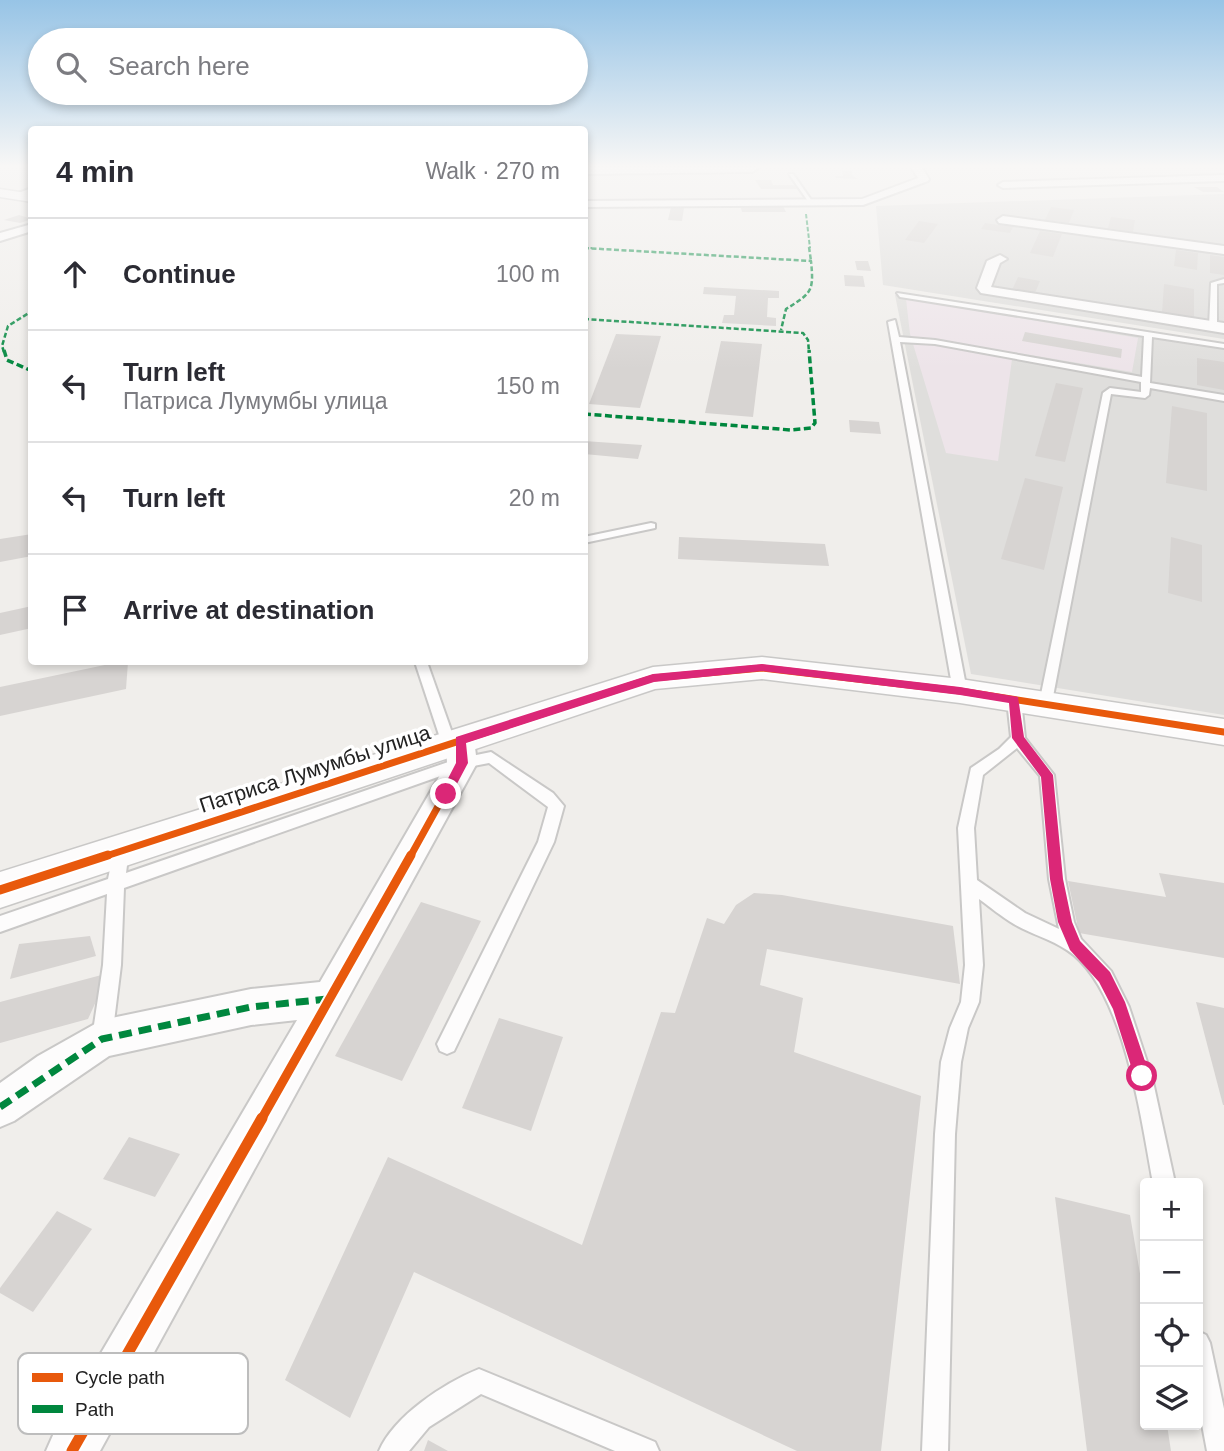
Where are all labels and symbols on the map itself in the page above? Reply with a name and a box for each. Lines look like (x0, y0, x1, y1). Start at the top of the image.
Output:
street label: Патриса Лумумбы улица (196, 720, 434, 817)
route end (430, 778, 461, 809)
route start (1126, 1060, 1157, 1091)
legend (18, 1353, 248, 1434)
text: Cycle path (75, 1367, 165, 1388)
text: Path (75, 1399, 114, 1420)

